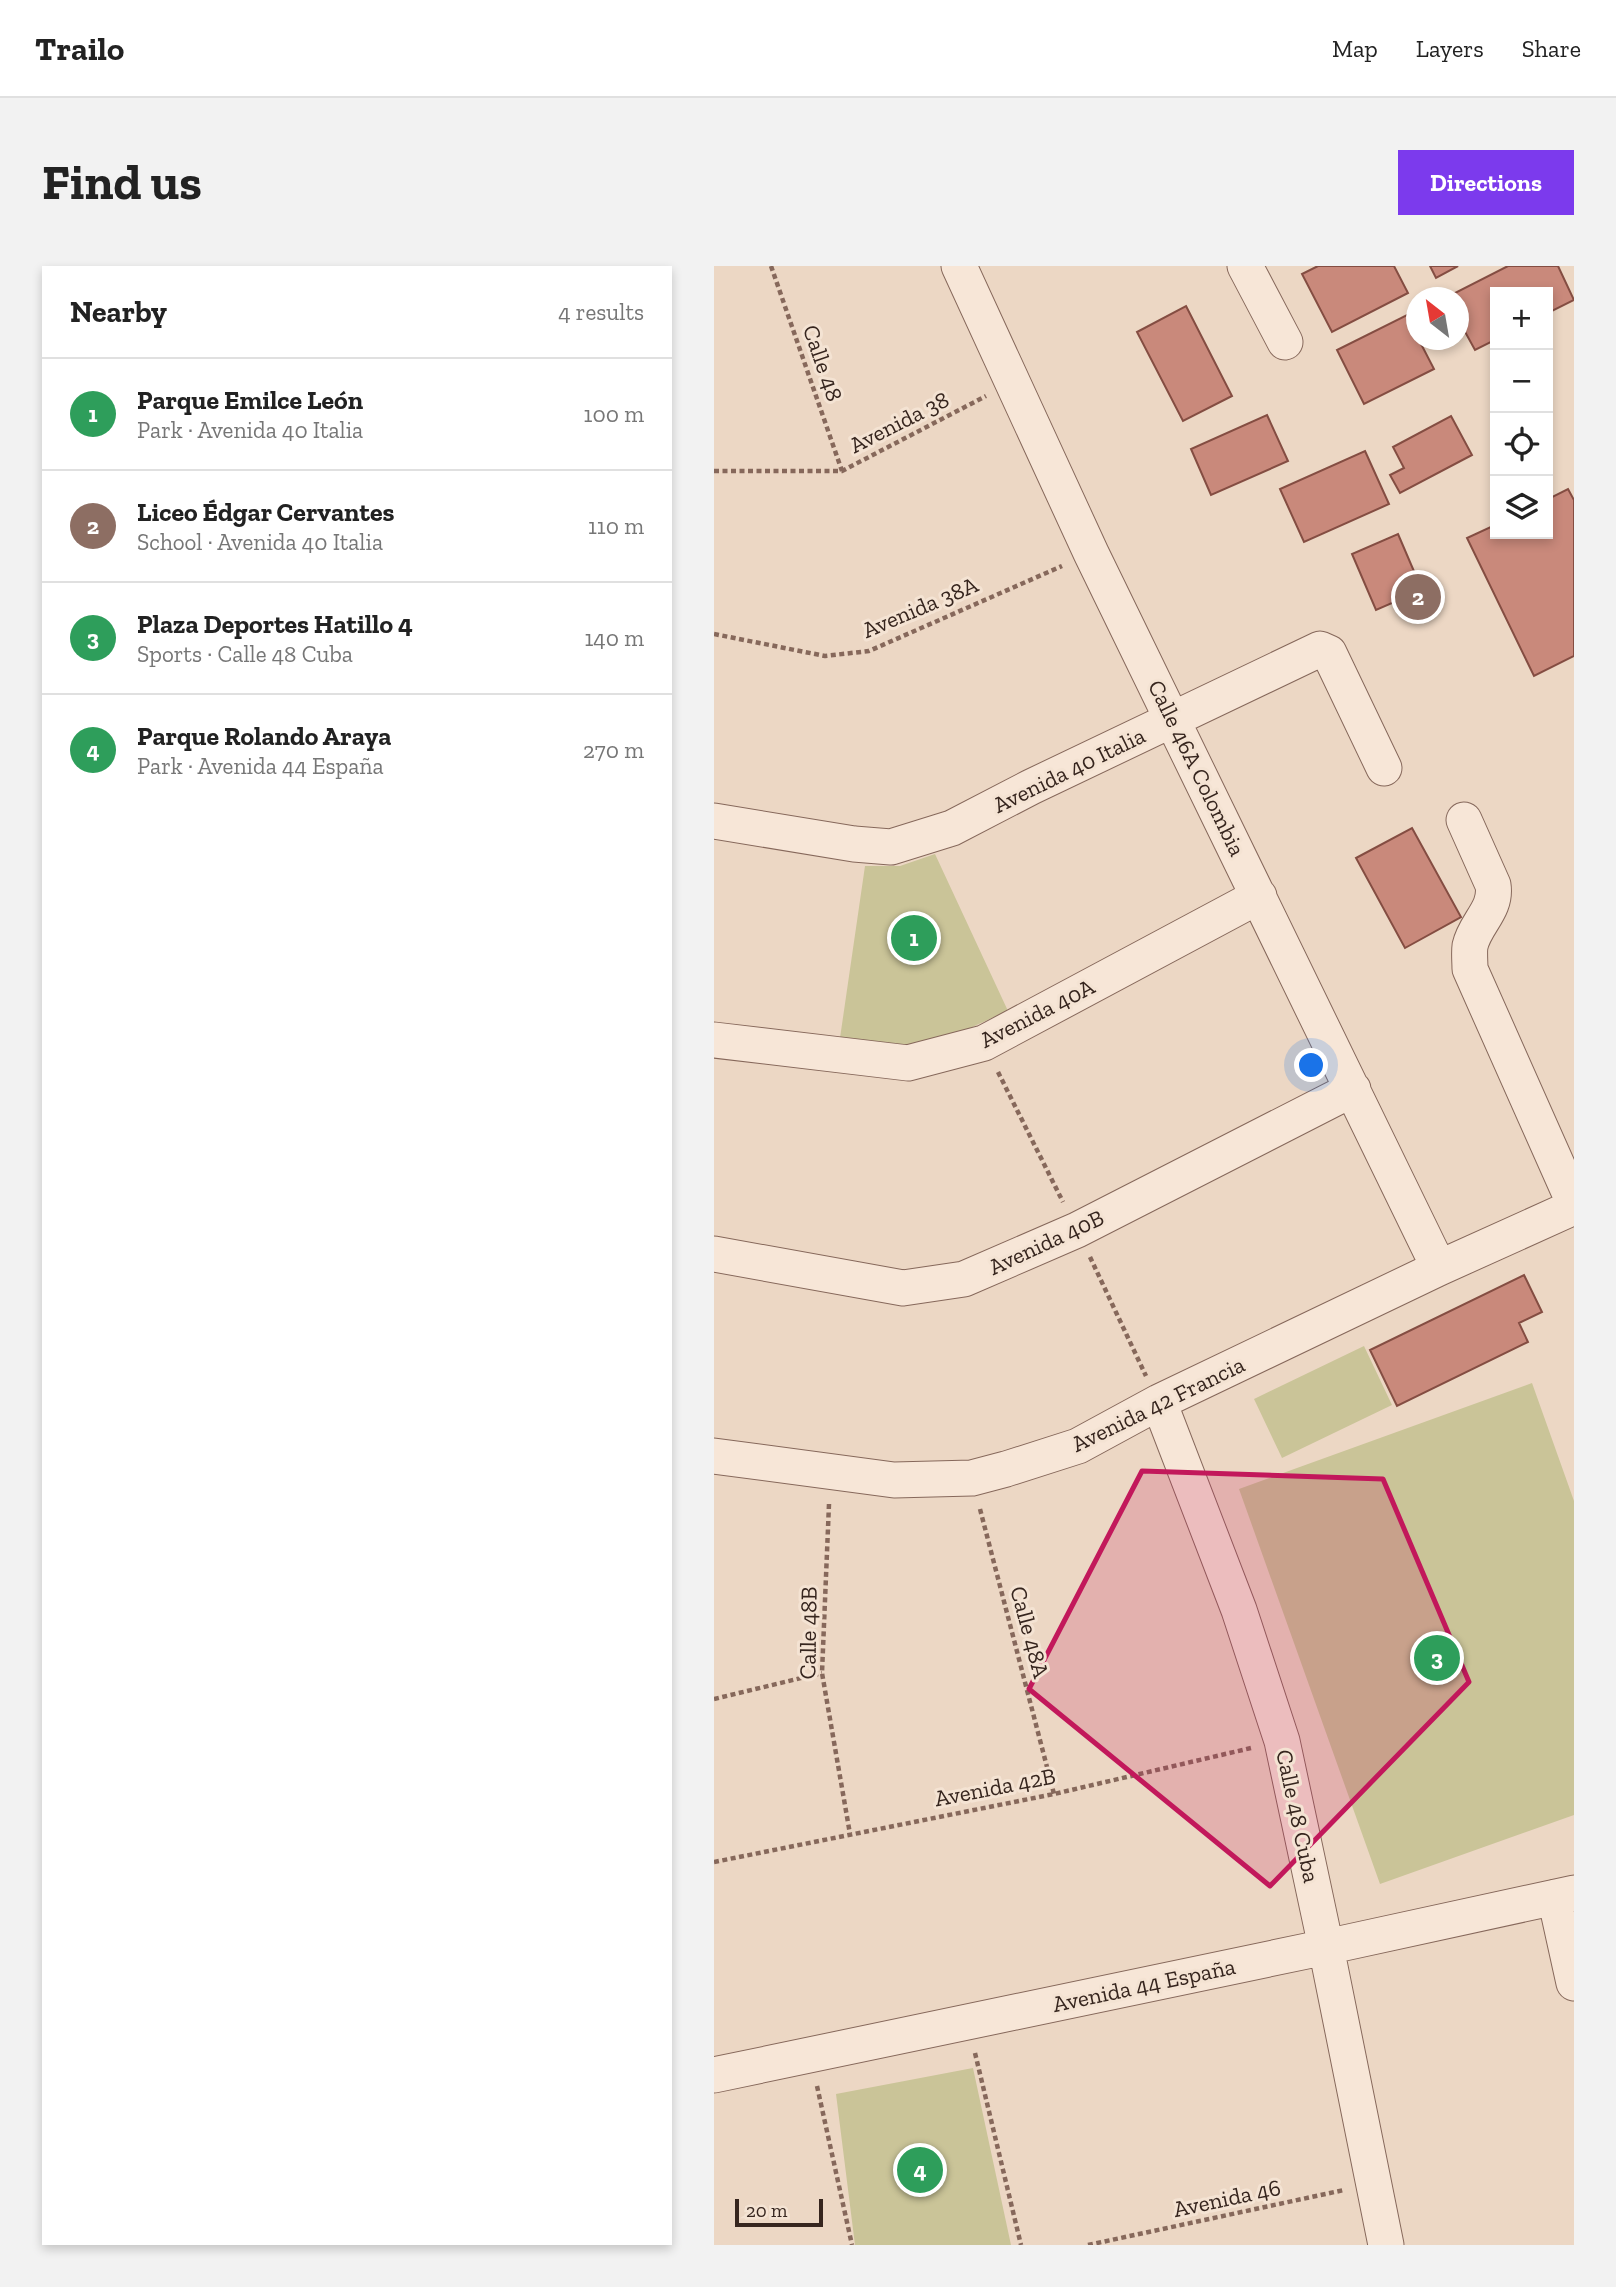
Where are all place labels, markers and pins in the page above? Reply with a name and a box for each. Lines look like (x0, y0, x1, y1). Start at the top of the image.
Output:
pin: 2 (1395, 571, 1441, 623)
pin: 1 (891, 912, 937, 964)
pin: 3 (1414, 1632, 1460, 1684)
pin: 4 (897, 2144, 943, 2196)

